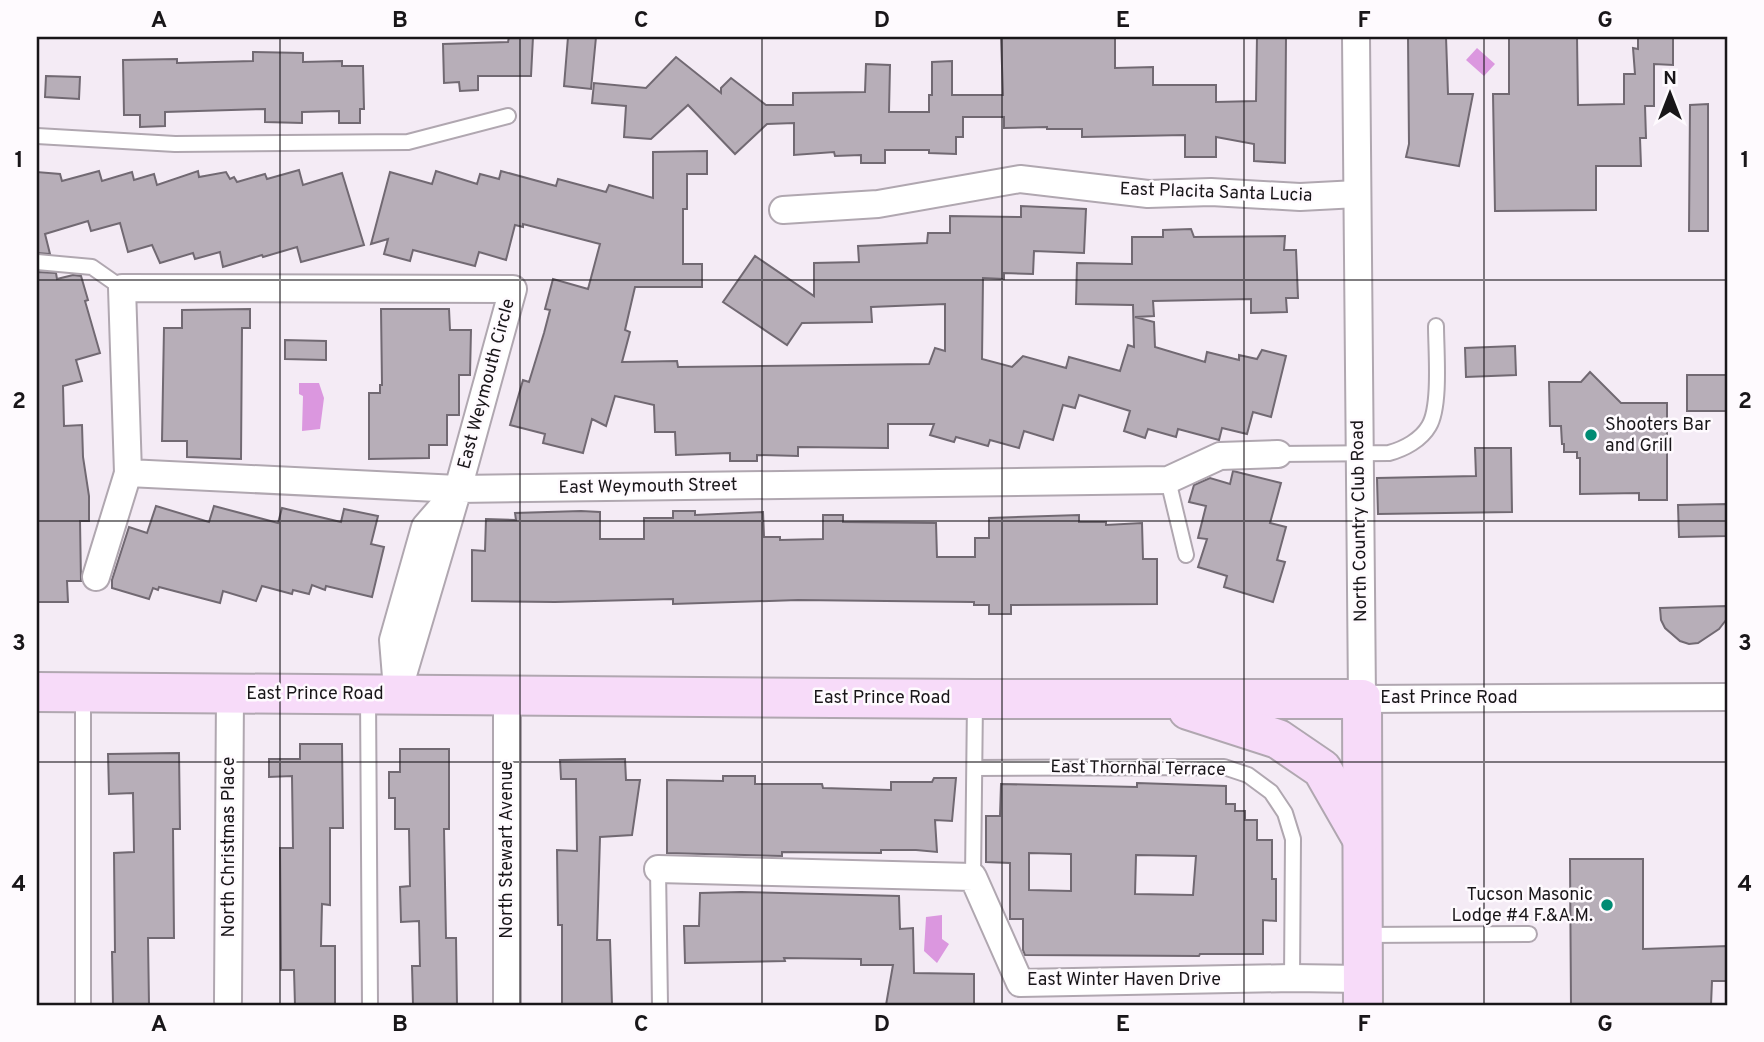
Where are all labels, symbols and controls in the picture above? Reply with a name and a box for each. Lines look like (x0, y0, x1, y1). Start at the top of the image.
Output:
text: A (151, 7, 167, 36)
text: B (392, 7, 408, 36)
text: C (634, 7, 648, 36)
text: D (874, 7, 890, 36)
text: E (1116, 7, 1130, 36)
text: F (1357, 7, 1371, 36)
text: G (1597, 7, 1613, 36)
north arrow (1634, 60, 1704, 130)
text: N (1663, 67, 1677, 91)
text: 1 (14, 147, 24, 176)
text: 1 (1740, 147, 1750, 176)
street label: East Placita Santa Lucia (1119, 178, 1313, 208)
street label: East Weymouth Circle (453, 296, 521, 472)
text: 2 (12, 388, 26, 417)
text: 2 (1738, 388, 1752, 417)
place label: Shooters Bar and Grill (1605, 414, 1711, 458)
street label: North Country Club Road (1347, 420, 1373, 622)
marker: Shooters Bar and Grill (1583, 427, 1599, 443)
street label: East Weymouth Street (558, 474, 738, 500)
text: 3 (12, 630, 26, 659)
text: 3 (1738, 630, 1752, 659)
street label: East Prince Road (246, 683, 384, 706)
street label: East Prince Road (813, 687, 951, 710)
street label: East Prince Road (1380, 687, 1518, 710)
street label: East Thornhal Terrace (1050, 756, 1226, 782)
street label: North Christmas Place (218, 757, 241, 937)
street label: North Stewart Avenue (496, 761, 519, 939)
text: 4 (12, 871, 26, 900)
text: 4 (1738, 871, 1752, 900)
place label: Tucson Masonic Lodge #4 F.&A.M. (1451, 884, 1593, 928)
marker: Tucson Masonic Lodge #4 F.&A.M. (1599, 897, 1615, 913)
street label: East Winter Haven Drive (1027, 969, 1221, 992)
text: A (151, 1011, 167, 1040)
text: B (392, 1011, 408, 1040)
text: C (634, 1011, 648, 1040)
text: D (874, 1011, 890, 1040)
text: E (1116, 1011, 1130, 1040)
text: F (1357, 1011, 1371, 1040)
text: G (1597, 1011, 1613, 1040)

